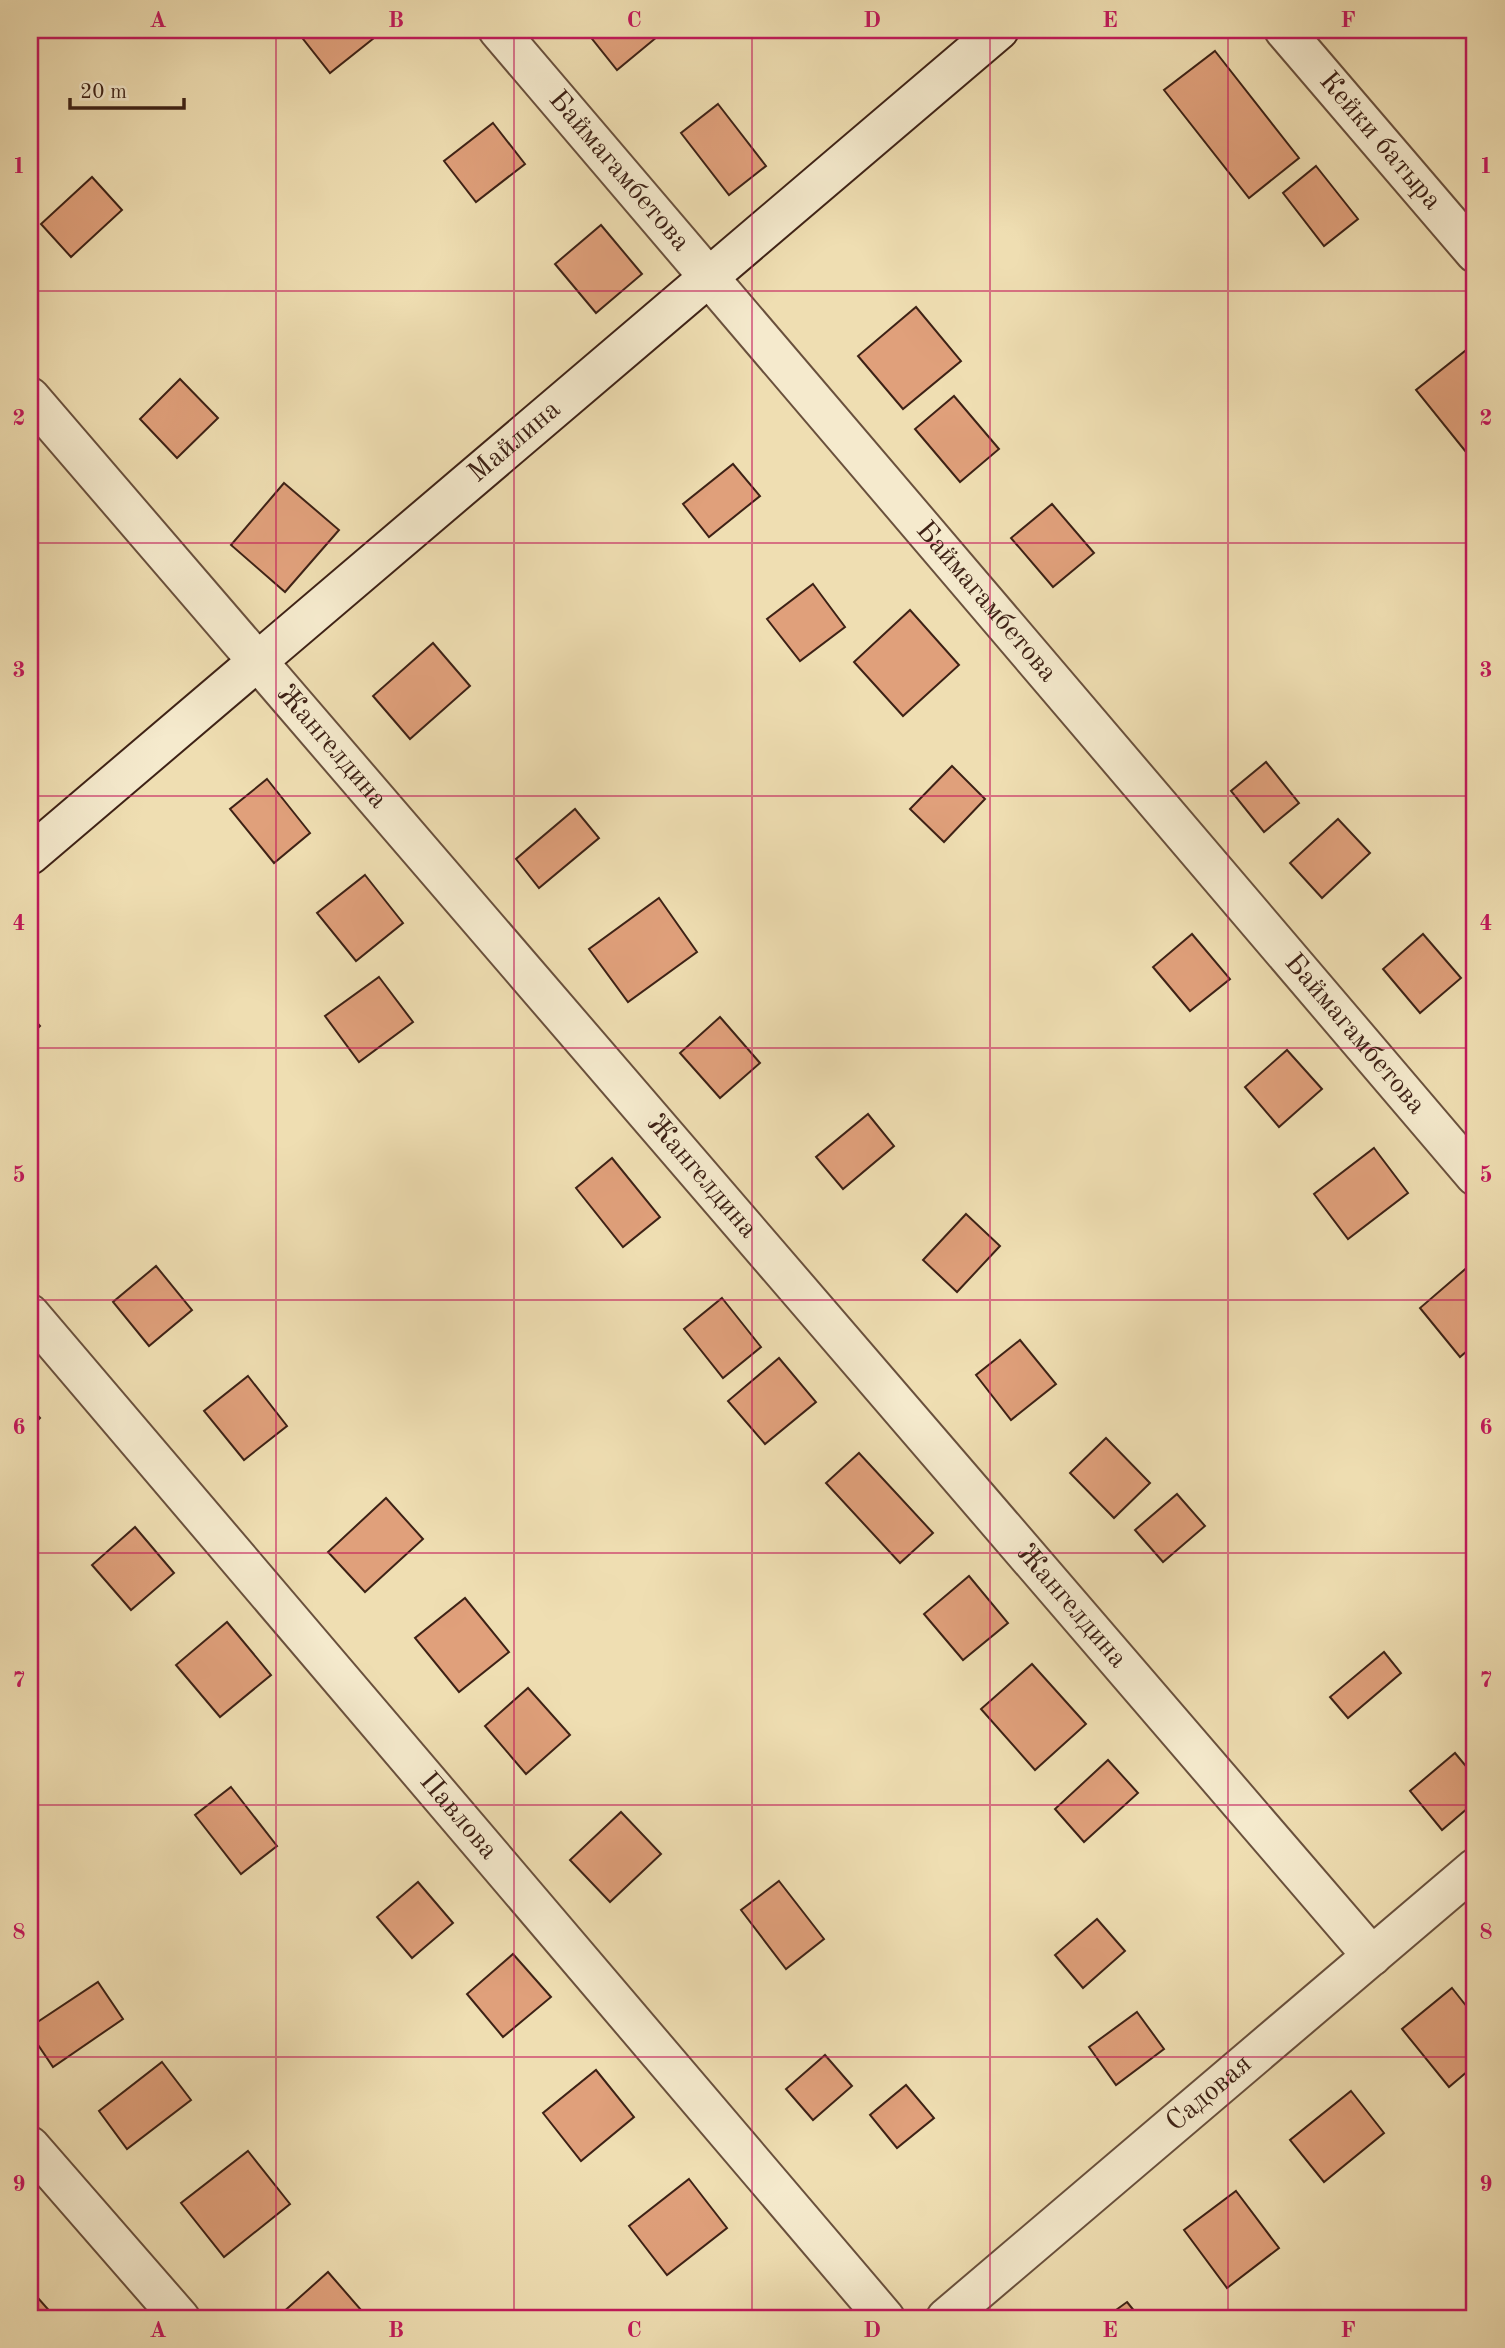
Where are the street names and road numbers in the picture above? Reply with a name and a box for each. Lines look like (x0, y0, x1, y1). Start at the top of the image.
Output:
street label: Кейки батыра (1313, 67, 1446, 216)
street label: Баймагамбетова (543, 86, 695, 257)
street label: Майлина (464, 395, 566, 489)
street label: Баймагамбетова (910, 517, 1062, 688)
street label: Жангелдина (271, 680, 392, 814)
street label: Баймагамбетова (1278, 949, 1430, 1120)
street label: Жангелдина (641, 1110, 762, 1244)
street label: Жангелдина (1011, 1539, 1132, 1674)
street label: Павлова (413, 1768, 503, 1866)
street label: Садовая (1162, 2050, 1257, 2138)

